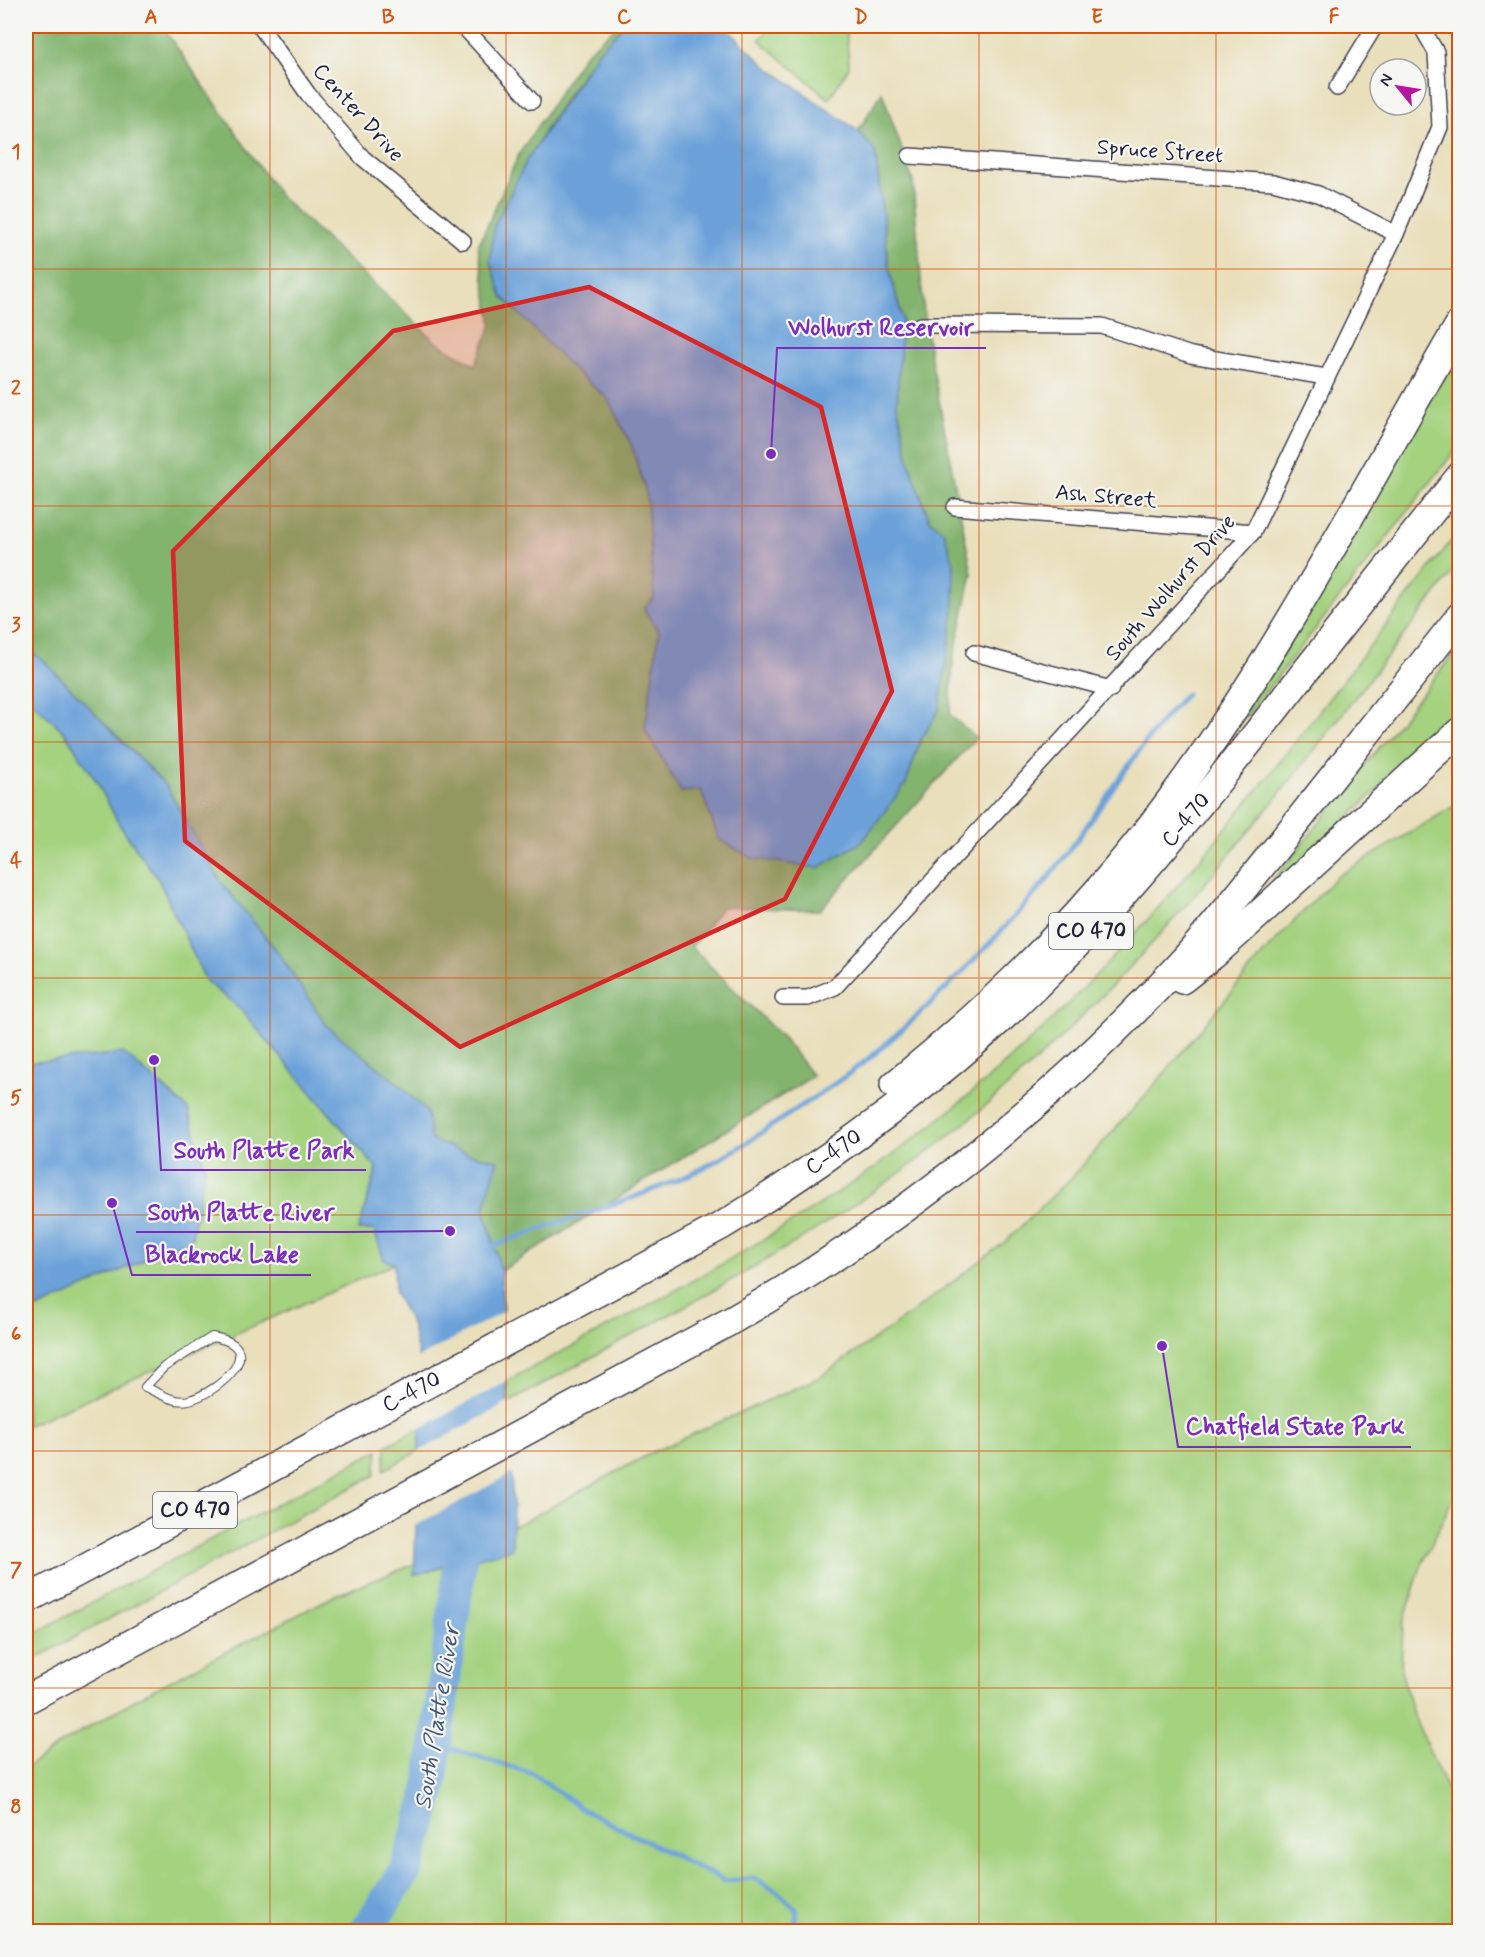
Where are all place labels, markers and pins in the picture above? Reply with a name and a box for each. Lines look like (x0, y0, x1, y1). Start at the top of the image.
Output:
callout: Wolhurst Reservoir (777, 306, 986, 348)
callout: South Platte Park (161, 1128, 366, 1170)
callout: South Platte River (136, 1190, 346, 1232)
callout: Blackrock Lake (132, 1233, 311, 1275)
callout: Chatfield State Park (1178, 1405, 1411, 1447)

